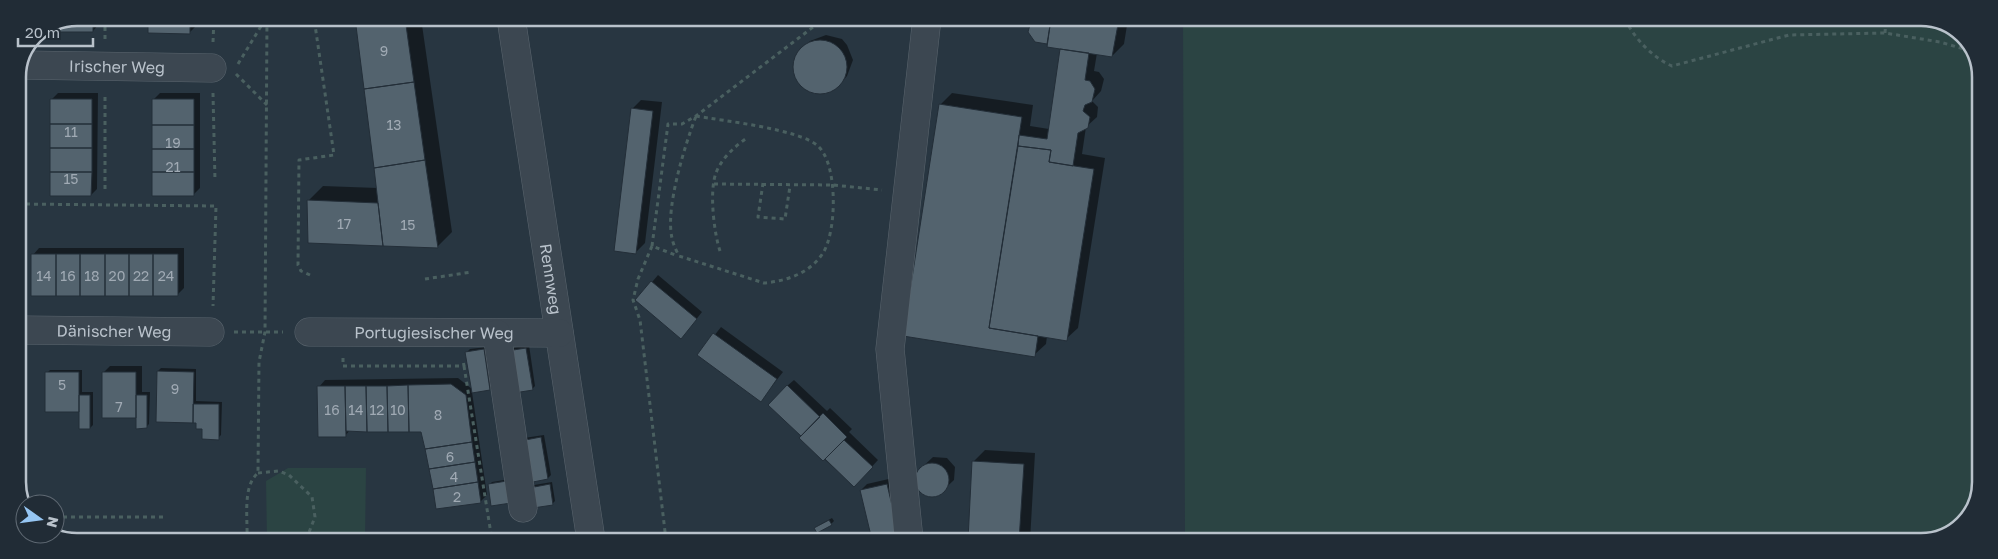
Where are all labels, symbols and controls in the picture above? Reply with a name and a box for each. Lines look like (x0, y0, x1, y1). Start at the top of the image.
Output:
scale bar (18, 15, 92, 47)
text: 20 m (25, 23, 60, 41)
house number: 9 (380, 42, 388, 59)
street label: Irischer Weg (69, 56, 165, 77)
house number: 13 (387, 116, 401, 133)
house number: 11 (64, 123, 78, 140)
house number: 19 (165, 134, 181, 151)
house number: 21 (166, 158, 181, 175)
house number: 15 (64, 170, 78, 187)
house number: 17 (337, 215, 351, 232)
house number: 15 (401, 216, 415, 233)
street label: Rennweg (536, 242, 566, 316)
house number: 14 (36, 267, 52, 284)
house number: 16 (60, 267, 76, 284)
house number: 18 (84, 267, 100, 284)
house number: 20 (109, 267, 125, 284)
house number: 22 (133, 267, 149, 284)
house number: 24 (158, 267, 174, 284)
street label: Dänischer Weg (56, 320, 172, 342)
street label: Portugiesischer Weg (354, 322, 514, 343)
house number: 5 (58, 376, 66, 393)
house number: 9 (171, 380, 179, 397)
house number: 7 (115, 398, 123, 415)
house number: 16 (324, 401, 340, 418)
house number: 14 (348, 401, 364, 418)
house number: 12 (370, 401, 384, 418)
house number: 10 (390, 401, 406, 418)
house number: 8 (434, 406, 442, 423)
house number: 6 (446, 448, 454, 465)
house number: 4 (450, 468, 458, 485)
house number: 2 (453, 488, 461, 505)
north arrow (15, 494, 65, 544)
text: N (44, 515, 63, 529)

